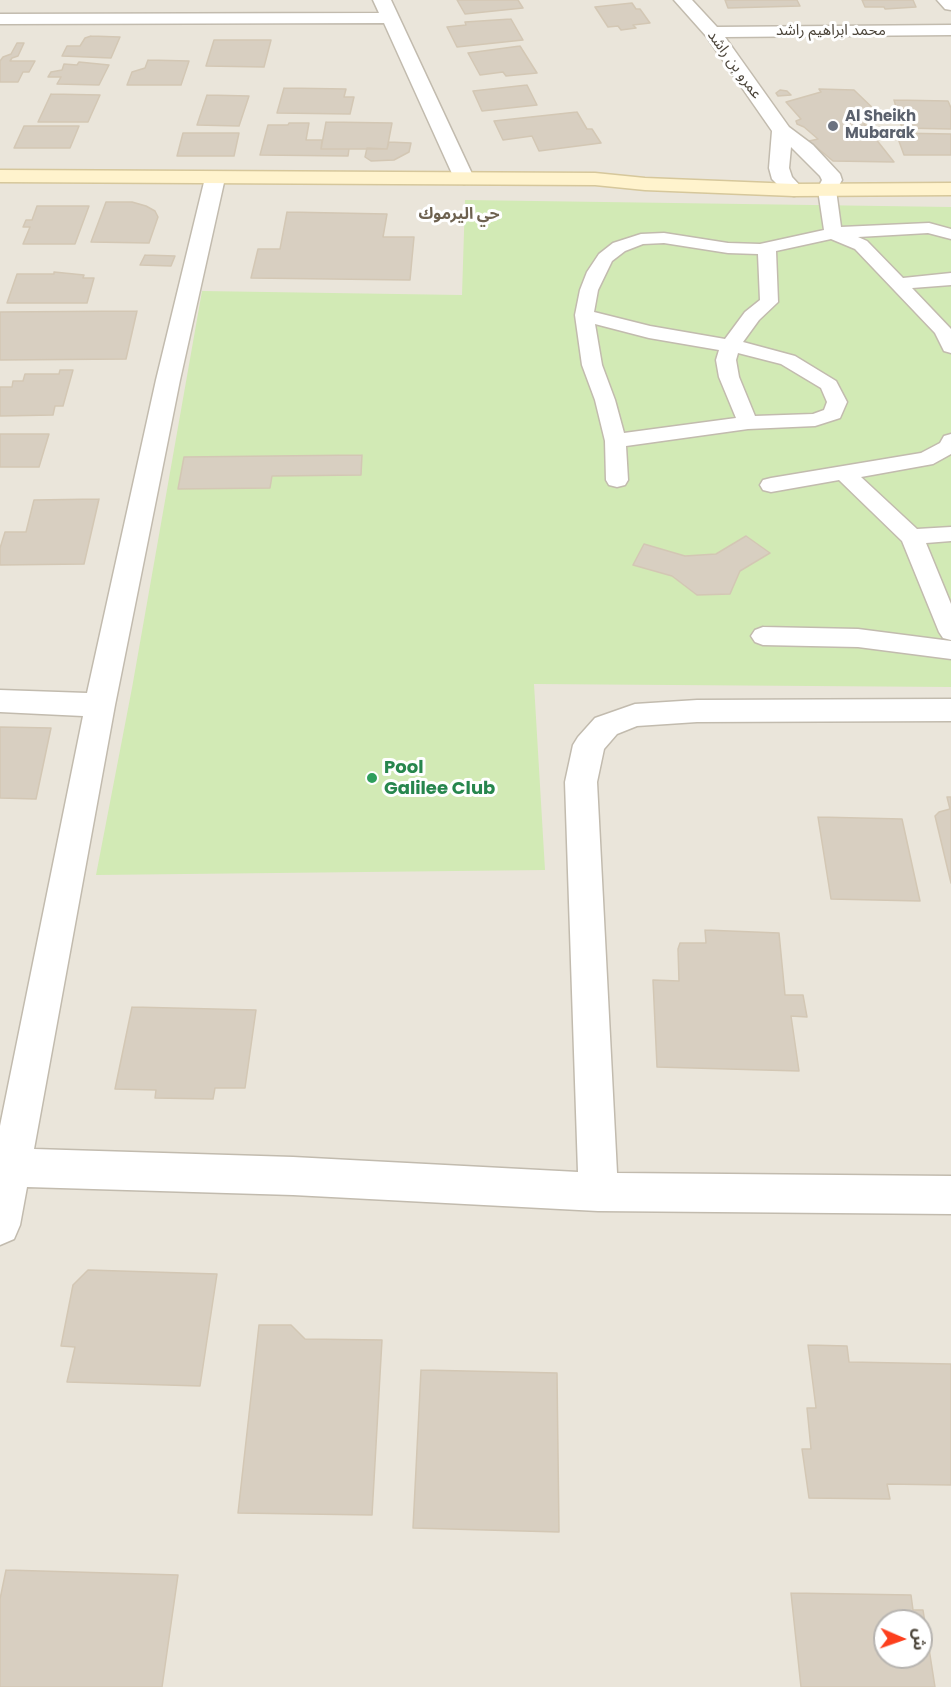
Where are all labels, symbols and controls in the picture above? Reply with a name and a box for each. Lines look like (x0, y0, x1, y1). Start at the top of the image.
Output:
street label: محمد ابراهيم راشد (776, 22, 886, 40)
street label: عمرو بن راشد (703, 27, 765, 103)
place label: Al Sheikh Mubarak (845, 108, 916, 143)
marker: Al Sheikh Mubarak (826, 119, 840, 133)
district label: حي اليرموك (418, 205, 500, 225)
place label: Pool Galilee Club (384, 757, 495, 800)
marker: Pool Galilee Club (365, 771, 379, 785)
north arrow (873, 1609, 933, 1669)
text: ش (908, 1628, 931, 1651)

